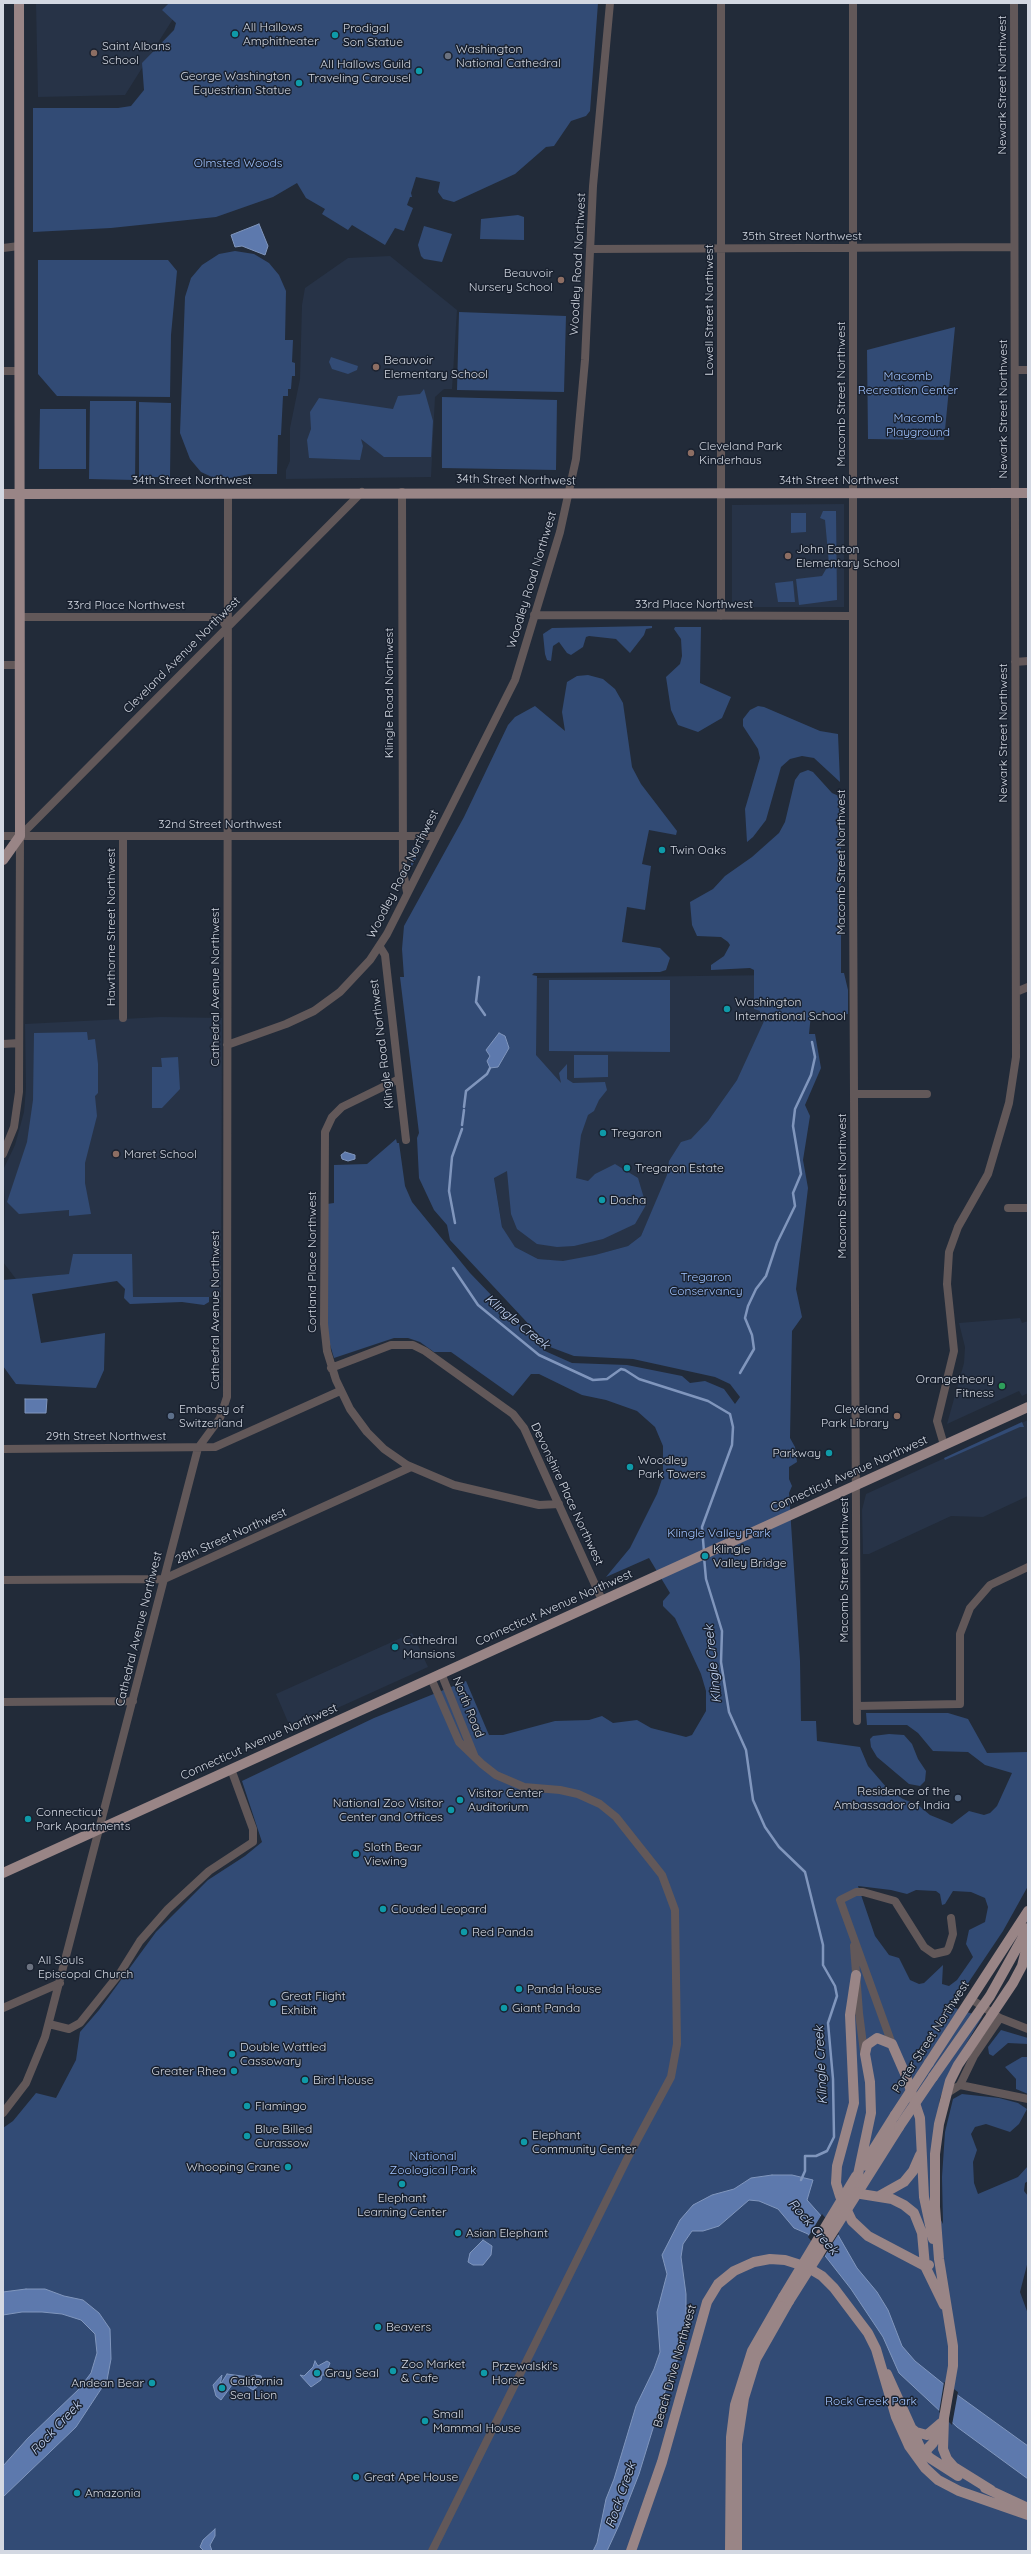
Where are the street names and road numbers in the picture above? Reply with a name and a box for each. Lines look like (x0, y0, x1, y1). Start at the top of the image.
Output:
street label: Newark Street Northwest (995, 15, 1009, 155)
street label: Woodley Road Northwest (567, 192, 589, 336)
street label: 35th Street Northwest (742, 229, 862, 243)
street label: Lowell Street Northwest (702, 244, 716, 376)
street label: Macomb Street Northwest (834, 321, 848, 467)
street label: Newark Street Northwest (996, 339, 1010, 479)
street label: 34th Street Northwest (456, 472, 576, 488)
street label: 34th Street Northwest (132, 473, 252, 487)
street label: 34th Street Northwest (779, 473, 899, 487)
street label: Woodley Road Northwest (504, 510, 560, 650)
street label: Cleveland Avenue Northwest (121, 594, 243, 716)
street label: 33rd Place Northwest (635, 597, 753, 611)
street label: 33rd Place Northwest (67, 598, 185, 612)
street label: Klingle Road Northwest (382, 628, 396, 758)
street label: Newark Street Northwest (996, 663, 1010, 803)
street label: Macomb Street Northwest (834, 789, 848, 935)
street label: Woodley Road Northwest (364, 807, 442, 941)
street label: 32nd Street Northwest (158, 817, 282, 831)
street label: Hawthorne Street Northwest (104, 848, 118, 1006)
street label: Cathedral Avenue Northwest (208, 907, 222, 1067)
street label: Klingle Road Northwest (367, 978, 397, 1110)
street label: Macomb Street Northwest (835, 1113, 849, 1259)
street label: Cortland Place Northwest (305, 1191, 319, 1333)
street label: Cathedral Avenue Northwest (208, 1230, 222, 1390)
street label: Devonshire Place Northwest (528, 1420, 606, 1568)
street label: 29th Street Northwest (46, 1429, 166, 1443)
street label: Connecticut Avenue Northwest (768, 1433, 930, 1515)
street label: Macomb Street Northwest (837, 1497, 851, 1643)
street label: 28th Street Northwest (173, 1505, 289, 1567)
street label: Cathedral Avenue Northwest (113, 1550, 165, 1708)
street label: Connecticut Avenue Northwest (473, 1567, 635, 1649)
street label: North Road (449, 1674, 487, 1740)
street label: Connecticut Avenue Northwest (178, 1701, 340, 1783)
street label: Porter Street Northwest (889, 1978, 973, 2096)
street label: Beach Drive Northwest (651, 2303, 699, 2429)

